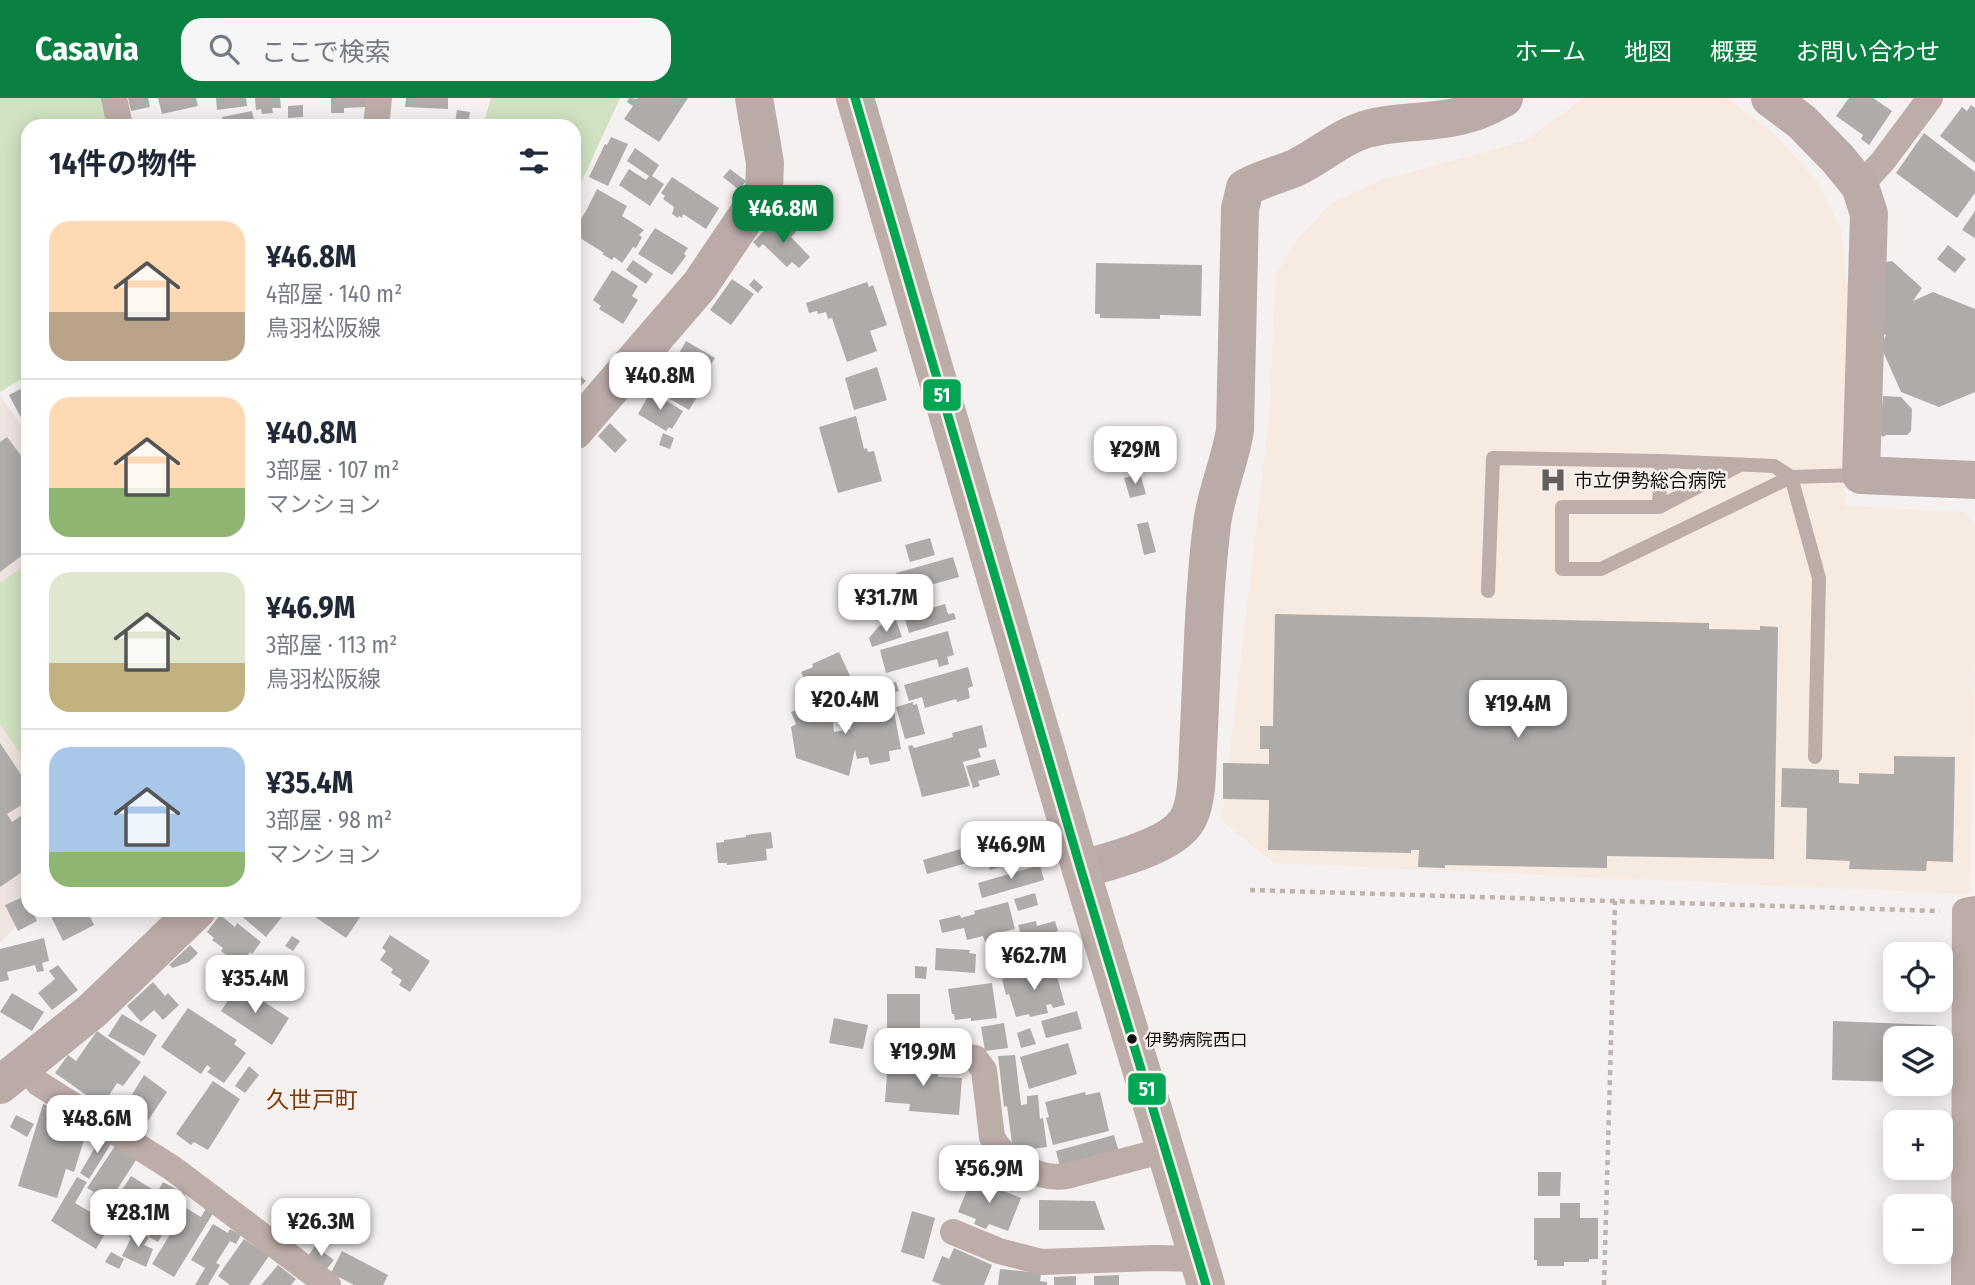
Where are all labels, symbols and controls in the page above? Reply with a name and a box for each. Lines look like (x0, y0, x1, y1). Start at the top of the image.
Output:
search box (181, 18, 671, 81)
text: Casavia (35, 29, 139, 69)
icon: search (205, 30, 243, 68)
text: ここで検索 (261, 37, 391, 68)
text: ホーム (1515, 38, 1586, 66)
text: 地図 (1624, 38, 1672, 66)
text: 概要 (1710, 38, 1758, 66)
text: お問い合わせ (1796, 38, 1940, 66)
icon: filters (515, 142, 553, 180)
text: 14件の物件 (49, 146, 197, 182)
pin: ¥46.8M (726, 186, 840, 245)
text: ¥46.8M (748, 194, 818, 222)
text: ¥46.8M (266, 239, 356, 275)
icon: home (105, 249, 189, 333)
text: 4部屋 · 140 m² (266, 280, 402, 308)
text: 鳥羽松阪線 (266, 314, 381, 342)
pin: ¥40.8M (603, 352, 717, 412)
text: ¥40.8M (625, 361, 695, 389)
line badge: 51 (922, 378, 962, 412)
text: 51 (934, 384, 950, 407)
text: ¥40.8M (266, 415, 357, 451)
icon: home (105, 425, 189, 509)
pin: ¥29M (1094, 426, 1176, 486)
text: ¥29M (1110, 435, 1160, 463)
text: 3部屋 · 107 m² (266, 456, 399, 484)
hospital icon: 市立伊勢総合病院 (1538, 465, 1568, 495)
place label: 市立伊勢総合病院 (1574, 469, 1726, 492)
text: マンション (266, 490, 381, 518)
pin: ¥31.7M (829, 574, 943, 634)
text: ¥31.7M (854, 583, 918, 611)
text: ¥46.9M (266, 590, 355, 626)
icon: home (105, 600, 189, 684)
text: 3部屋 · 113 m² (266, 631, 397, 659)
text: 鳥羽松阪線 (266, 665, 381, 693)
pin: ¥20.4M (788, 676, 902, 736)
pin: ¥19.4M (1461, 680, 1575, 740)
text: ¥20.4M (811, 685, 879, 713)
text: ¥19.4M (1485, 689, 1551, 717)
text: ¥35.4M (266, 765, 353, 801)
icon: home (105, 775, 189, 859)
text: 3部屋 · 98 m² (266, 806, 392, 834)
pin: ¥46.9M (954, 822, 1068, 881)
text: ¥46.9M (977, 830, 1045, 858)
text: マンション (266, 840, 381, 868)
pin: ¥62.7M (977, 932, 1091, 992)
text: ¥62.7M (1001, 941, 1067, 969)
map controls (1883, 942, 1953, 1264)
button: locate (1883, 942, 1953, 1012)
pin: ¥35.4M (198, 956, 312, 1015)
text: ¥35.4M (222, 964, 288, 992)
button: layers (1883, 1026, 1953, 1096)
pin: ¥19.9M (866, 1028, 980, 1088)
place label: 伊勢病院西口 (1145, 1030, 1247, 1051)
marker: 伊勢病院西口 (1125, 1032, 1139, 1046)
text: ¥19.9M (890, 1037, 956, 1065)
line badge: 51 (1127, 1072, 1167, 1106)
text: 51 (1139, 1078, 1155, 1101)
district label: 久世戸町 (266, 1086, 358, 1114)
pin: ¥48.6M (40, 1096, 154, 1155)
text: ¥48.6M (62, 1104, 132, 1132)
button: + (1883, 1110, 1953, 1180)
pin: ¥56.9M (932, 1146, 1046, 1205)
text: ¥56.9M (955, 1154, 1023, 1182)
pin: ¥28.1M (81, 1190, 195, 1249)
button: − (1883, 1194, 1953, 1264)
text: ¥28.1M (106, 1198, 170, 1226)
pin: ¥26.3M (264, 1198, 378, 1258)
text: ¥26.3M (287, 1207, 355, 1235)

